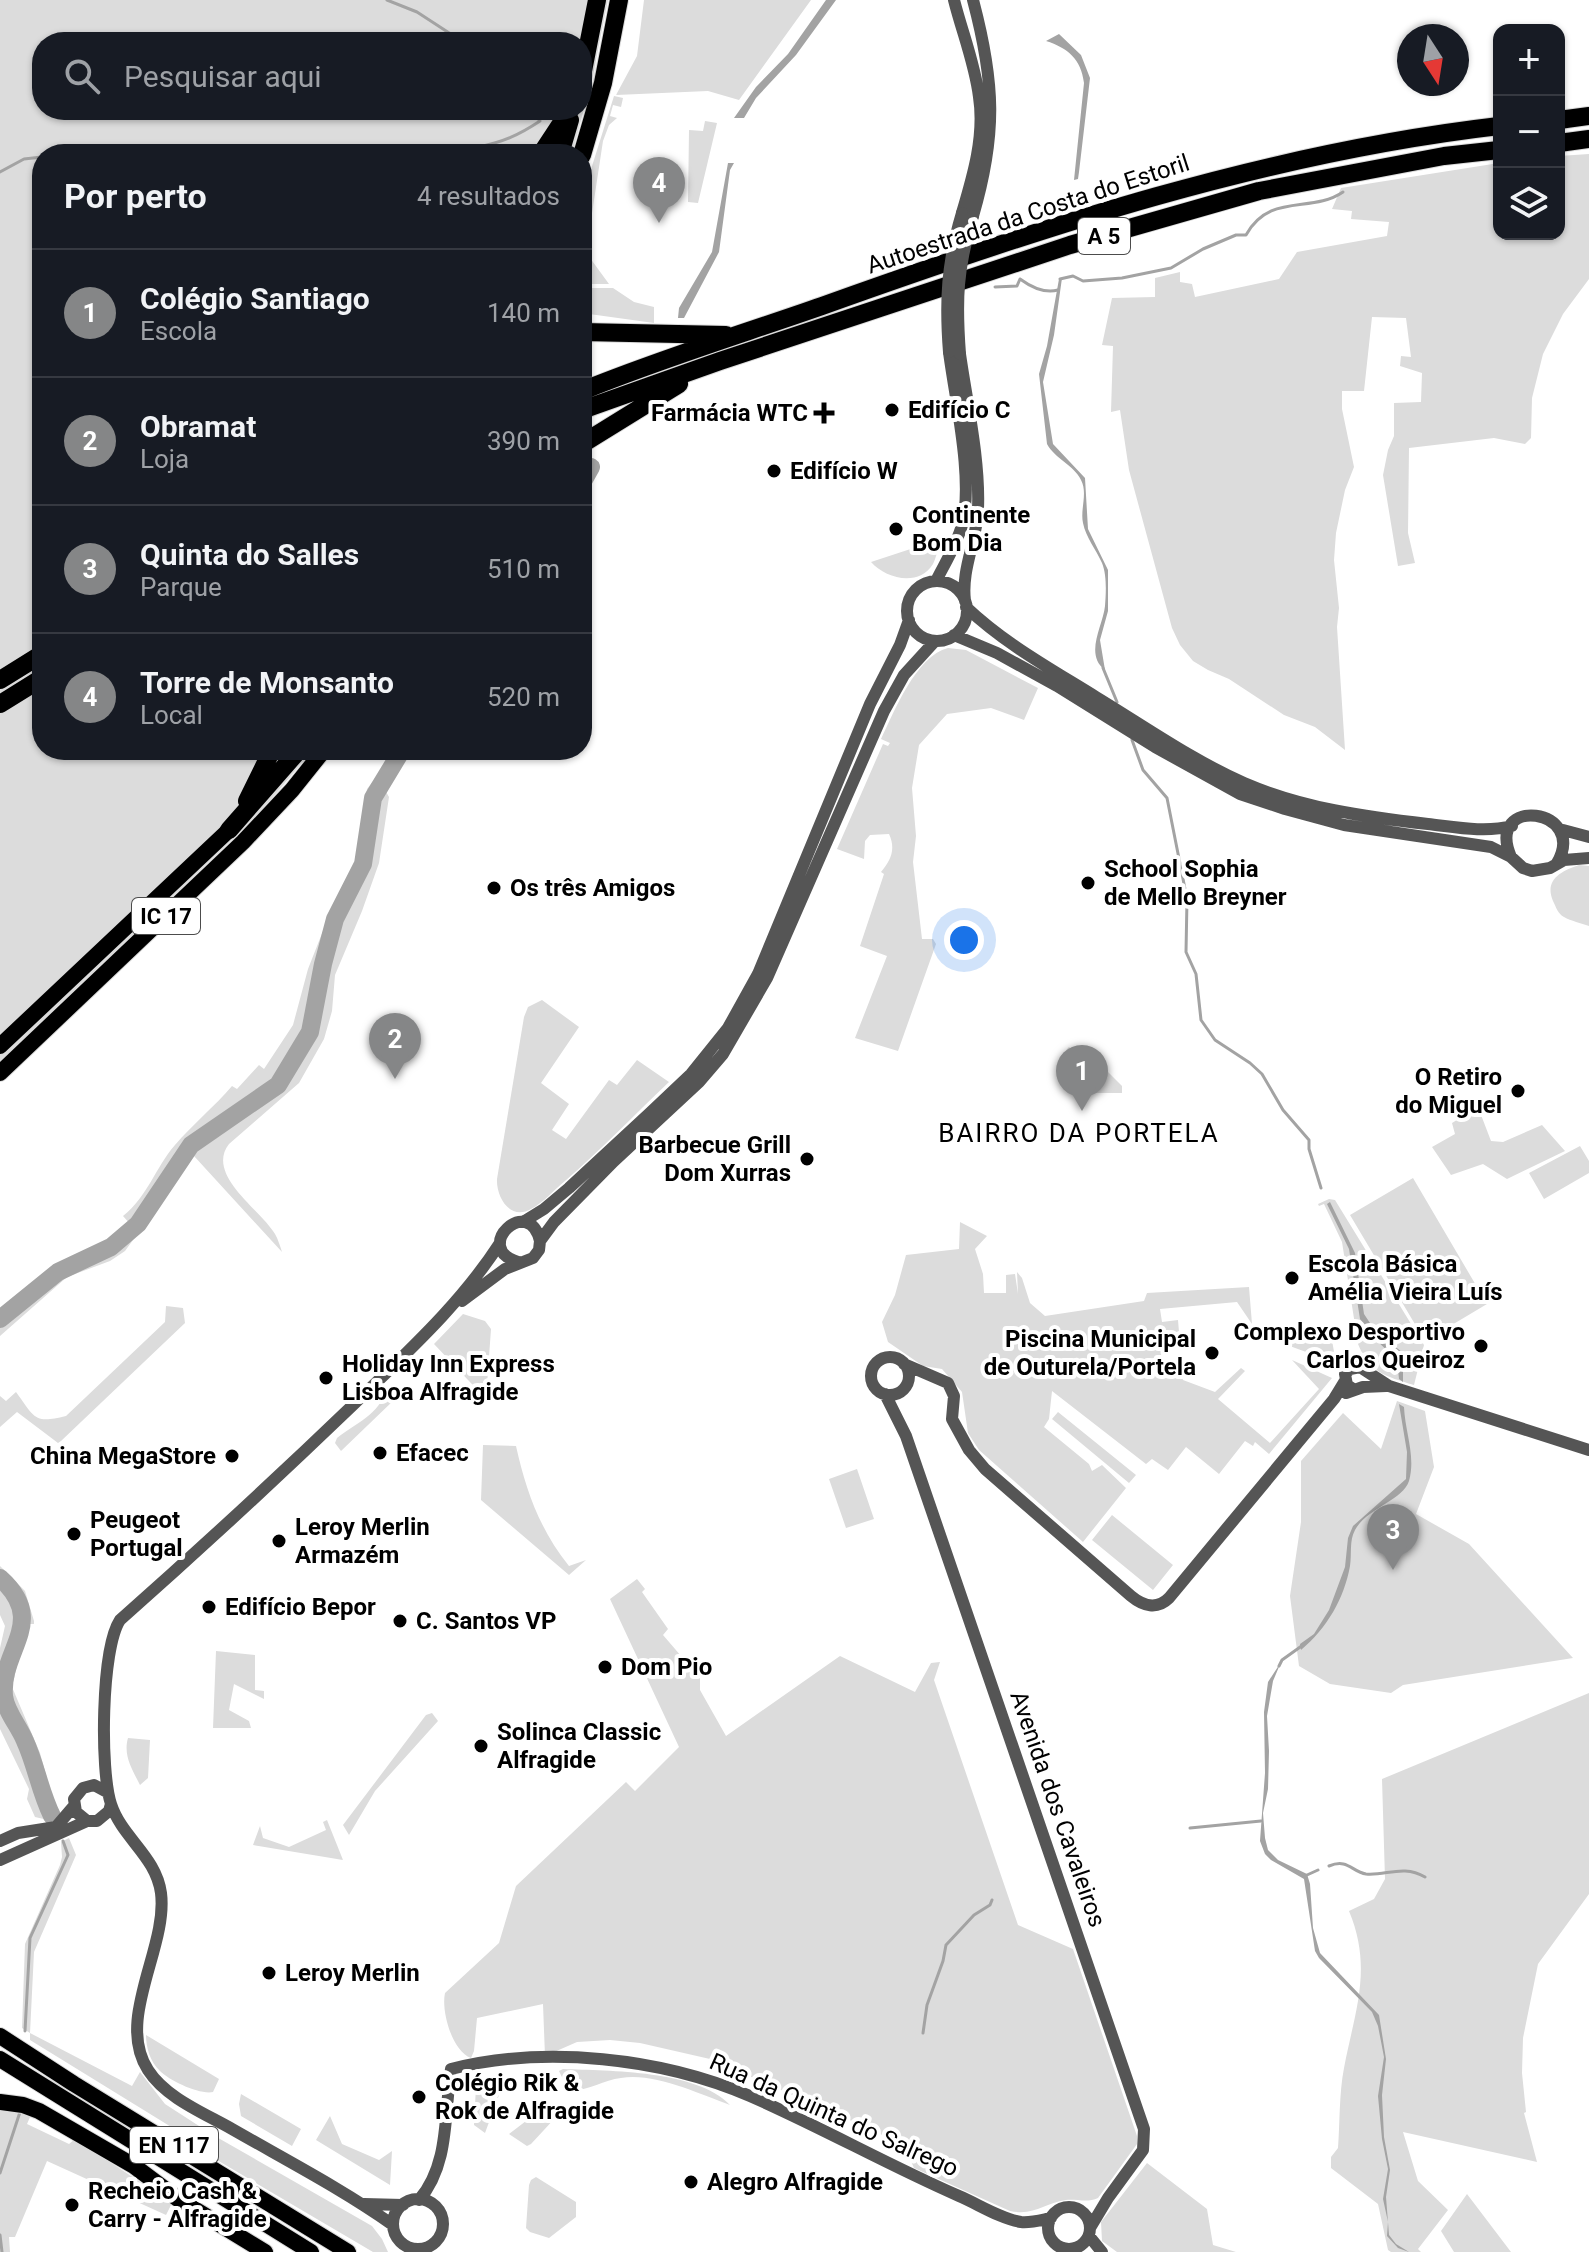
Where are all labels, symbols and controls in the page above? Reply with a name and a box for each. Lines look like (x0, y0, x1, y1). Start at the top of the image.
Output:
north arrow (1397, 24, 1469, 96)
map controls (1493, 24, 1565, 240)
button: + (1493, 24, 1565, 96)
search box (32, 32, 592, 120)
icon: search (60, 54, 104, 98)
text: Pesquisar aqui (124, 59, 322, 94)
button: − (1493, 96, 1565, 168)
street label: Autoestrada da Costa do Estoril (863, 149, 1193, 279)
pin: 4 (633, 157, 685, 223)
button: layers (1493, 168, 1565, 240)
text: Por perto (64, 176, 207, 216)
text: 4 resultados (417, 181, 560, 211)
road number: A 5 (1078, 218, 1130, 254)
text: Colégio Santiago (140, 281, 370, 316)
text: 1 (83, 298, 97, 328)
text: 140 m (487, 298, 560, 328)
text: Escola (140, 316, 217, 346)
place label: Edifício C (908, 396, 1010, 424)
place label: Farmácia WTC (651, 399, 808, 427)
marker: Edifício C (883, 401, 901, 419)
marker: Farmácia WTC (815, 404, 833, 422)
text: Obramat (140, 409, 256, 444)
text: 2 (83, 426, 97, 456)
text: 390 m (487, 426, 560, 456)
text: Loja (140, 444, 189, 474)
place label: Edifício W (790, 457, 898, 485)
marker: Edifício W (765, 462, 783, 480)
place label: Continente Bom Dia (912, 501, 1030, 557)
marker: Continente Bom Dia (887, 520, 905, 538)
text: Quinta do Salles (140, 537, 359, 572)
text: 3 (83, 554, 97, 584)
text: 510 m (487, 554, 560, 584)
text: Parque (140, 572, 222, 602)
text: Torre de Monsanto (140, 665, 394, 700)
text: 4 (83, 682, 97, 712)
text: 520 m (487, 682, 560, 712)
text: Local (140, 700, 203, 730)
place label: School Sophia de Mello Breyner (1104, 855, 1287, 911)
place label: Os três Amigos (510, 874, 675, 902)
marker: School Sophia de Mello Breyner (1079, 874, 1097, 892)
marker: Os três Amigos (485, 879, 503, 897)
road number: IC 17 (132, 898, 200, 934)
your location (944, 920, 984, 960)
pin: 2 (369, 1013, 421, 1079)
pin: 1 (1056, 1045, 1108, 1111)
place label: O Retiro do Miguel (1395, 1063, 1502, 1119)
marker: O Retiro do Miguel (1509, 1082, 1527, 1100)
district label: BAIRRO DA PORTELA (938, 1118, 1220, 1148)
place label: Barbecue Grill Dom Xurras (639, 1131, 791, 1187)
marker: Barbecue Grill Dom Xurras (798, 1150, 816, 1168)
place label: Escola Básica Amélia Vieira Luís (1308, 1250, 1503, 1306)
marker: Escola Básica Amélia Vieira Luís (1283, 1269, 1301, 1287)
place label: Complexo Desportivo Carlos Queiroz (1234, 1318, 1465, 1374)
place label: Piscina Municipal de Outurela/Portela (984, 1325, 1196, 1381)
marker: Complexo Desportivo Carlos Queiroz (1472, 1337, 1490, 1355)
marker: Piscina Municipal de Outurela/Portela (1203, 1344, 1221, 1362)
place label: Holiday Inn Express Lisboa Alfragide (342, 1350, 555, 1406)
marker: Holiday Inn Express Lisboa Alfragide (317, 1369, 335, 1387)
place label: Efacec (396, 1439, 469, 1467)
place label: China MegaStore (30, 1442, 216, 1470)
marker: Efacec (371, 1444, 389, 1462)
marker: China MegaStore (223, 1447, 241, 1465)
pin: 3 (1367, 1504, 1419, 1570)
place label: Peugeot Portugal (90, 1506, 183, 1562)
place label: Leroy Merlin Armazém (295, 1513, 430, 1569)
marker: Peugeot Portugal (65, 1525, 83, 1543)
marker: Leroy Merlin Armazém (270, 1532, 288, 1550)
place label: Edifício Bepor (225, 1593, 376, 1621)
marker: Edifício Bepor (200, 1598, 218, 1616)
place label: C. Santos VP (416, 1607, 557, 1635)
marker: C. Santos VP (391, 1612, 409, 1630)
place label: Dom Pio (621, 1653, 712, 1681)
marker: Dom Pio (596, 1658, 614, 1676)
street label: Avenida dos Cavaleiros (1004, 1687, 1112, 1931)
place label: Solinca Classic Alfragide (497, 1718, 661, 1774)
marker: Solinca Classic Alfragide (472, 1737, 490, 1755)
place label: Leroy Merlin (285, 1959, 420, 1987)
marker: Leroy Merlin (260, 1964, 278, 1982)
street label: Rua da Quinta do Salrego (705, 2047, 963, 2183)
place label: Colégio Rik & Rok de Alfragide (435, 2069, 614, 2125)
marker: Colégio Rik & Rok de Alfragide (410, 2088, 428, 2106)
road number: EN 117 (130, 2127, 218, 2163)
place label: Alegro Alfragide (707, 2168, 883, 2196)
marker: Alegro Alfragide (682, 2173, 700, 2191)
place label: Recheio Cash & Carry - Alfragide (88, 2177, 267, 2233)
marker: Recheio Cash & Carry - Alfragide (63, 2196, 81, 2214)

